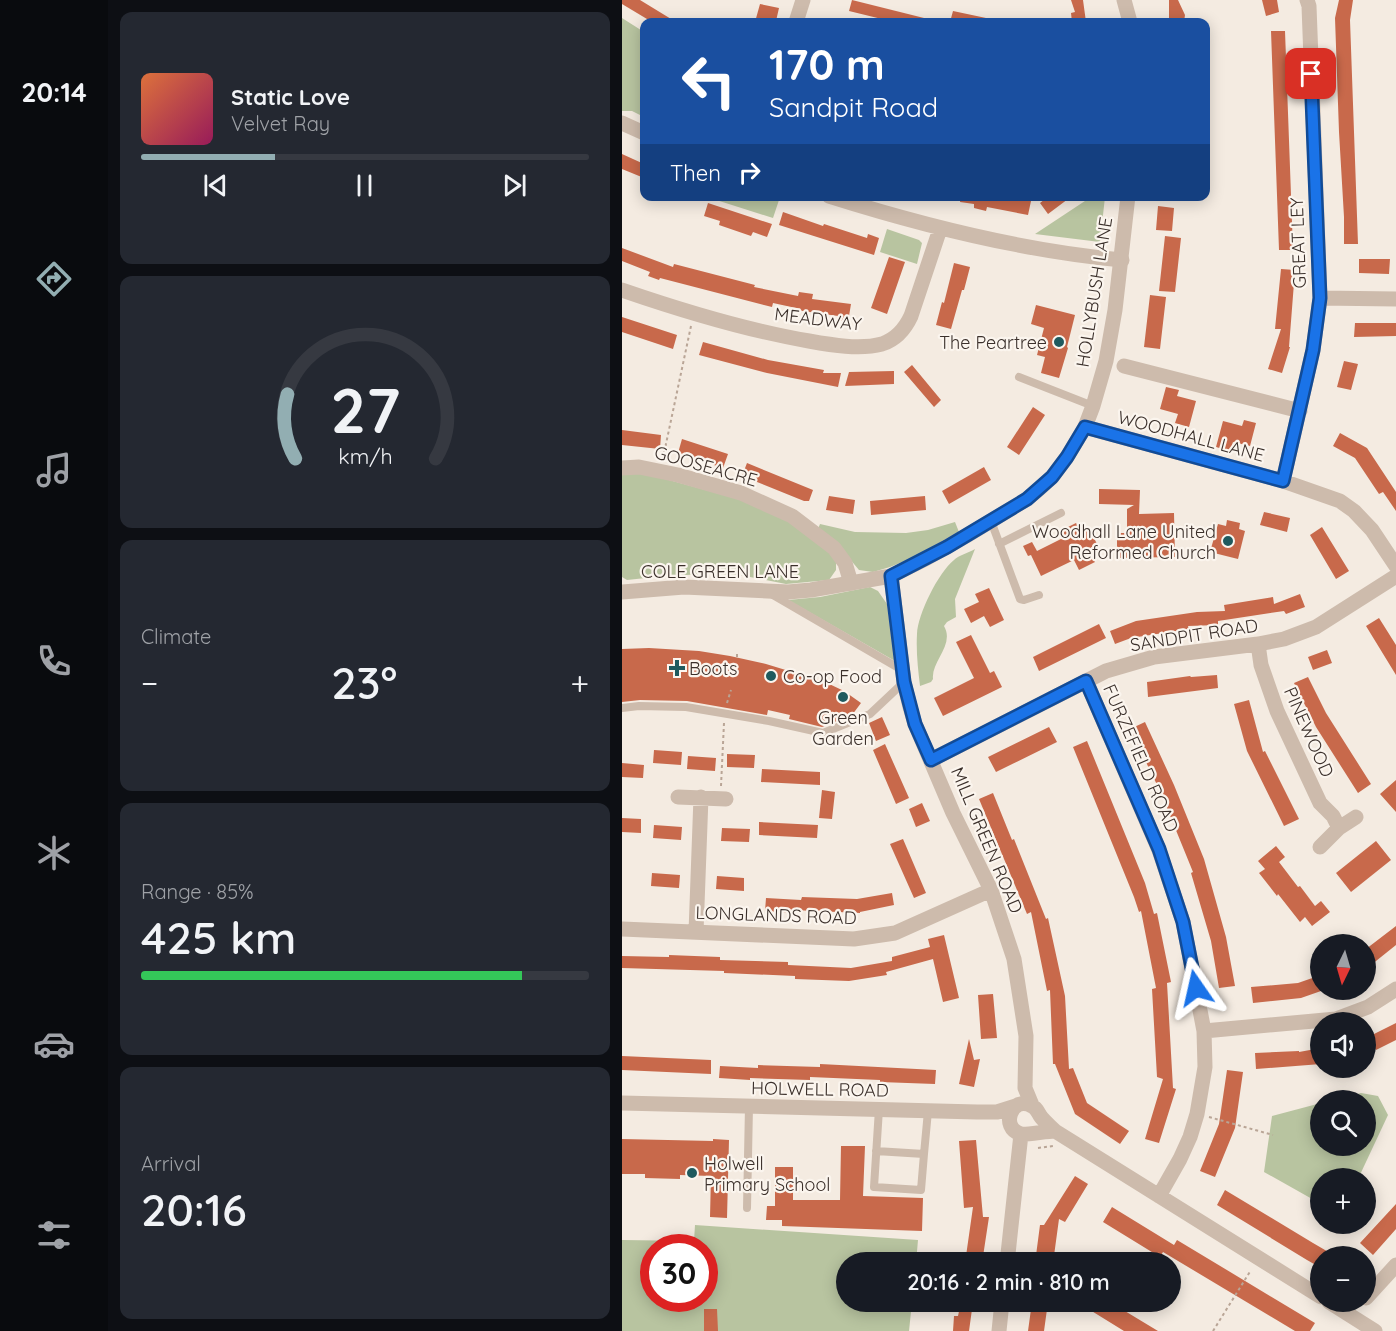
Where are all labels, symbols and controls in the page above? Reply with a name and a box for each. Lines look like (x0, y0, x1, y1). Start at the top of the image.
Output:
text: 170 m (769, 38, 885, 91)
icon: left (670, 42, 748, 120)
pin (1285, 48, 1336, 99)
icon: arrive (1294, 57, 1327, 90)
text: 20:14 (21, 75, 87, 109)
text: Static Love (231, 83, 350, 111)
text: Sandpit Road (769, 90, 938, 124)
text: Velvet Ray (231, 111, 330, 136)
icon: right (733, 156, 766, 189)
text: Then (670, 159, 721, 187)
icon: previous (199, 169, 232, 202)
icon: pause (348, 169, 381, 202)
icon: next (498, 169, 531, 202)
street label: GREAT LEY (1285, 197, 1311, 289)
street label: HOLLYBUSH LANE (1071, 215, 1117, 369)
icon: directions (33, 258, 75, 300)
street label: MEADWAY (773, 302, 863, 336)
place label: The Peartree (939, 331, 1047, 354)
marker: The Peartree (1052, 335, 1066, 349)
text: 27 (330, 371, 400, 449)
street label: WOODHALL LANE (1115, 405, 1267, 467)
street label: GOOSEACRE (652, 440, 760, 492)
text: km/h (338, 443, 392, 469)
icon: music (33, 449, 75, 491)
place label: Woodhall Lane United Reformed Church (1032, 520, 1216, 564)
marker: Woodhall Lane United Reformed Church (1221, 534, 1235, 548)
street label: COLE GREEN LANE (641, 560, 799, 583)
street label: SANDPIT ROAD (1128, 614, 1260, 656)
text: Climate (141, 624, 211, 649)
icon: phone (33, 640, 75, 682)
text: 23° (331, 654, 397, 710)
place label: Boots (689, 657, 737, 680)
marker: Boots (670, 661, 684, 675)
text: − (141, 662, 158, 703)
text: + (570, 662, 589, 703)
place label: Co-op Food (783, 665, 882, 688)
marker: Co-op Food (764, 669, 778, 683)
street label: FURZEFIELD ROAD (1098, 681, 1184, 836)
street label: PINEWOOD (1279, 683, 1339, 781)
marker: Green Garden (836, 690, 850, 704)
place label: Green Garden (812, 706, 874, 750)
street label: MILL GREEN ROAD (946, 763, 1028, 917)
icon: climate (33, 832, 75, 874)
text: Range · 85% (141, 879, 254, 904)
street label: LONGLANDS ROAD (695, 901, 857, 929)
text: 425 km (141, 909, 296, 965)
north arrow (1310, 934, 1376, 1000)
map controls (1310, 934, 1376, 1312)
position arrow (1164, 956, 1228, 1020)
button: sound (1310, 1012, 1376, 1078)
icon: car (33, 1023, 75, 1065)
street label: HOLWELL ROAD (751, 1076, 889, 1102)
button: search (1310, 1090, 1376, 1156)
text: Arrival (141, 1151, 201, 1176)
place label: Holwell Primary School (704, 1152, 830, 1196)
marker: Holwell Primary School (685, 1166, 699, 1180)
button: + (1310, 1168, 1376, 1234)
text: 20:16 (141, 1181, 247, 1237)
icon: filters (33, 1214, 75, 1256)
speed limit sign: 30 (640, 1234, 718, 1312)
button: − (1310, 1246, 1376, 1312)
text: 20:16 · 2 min · 810 m (907, 1268, 1110, 1296)

